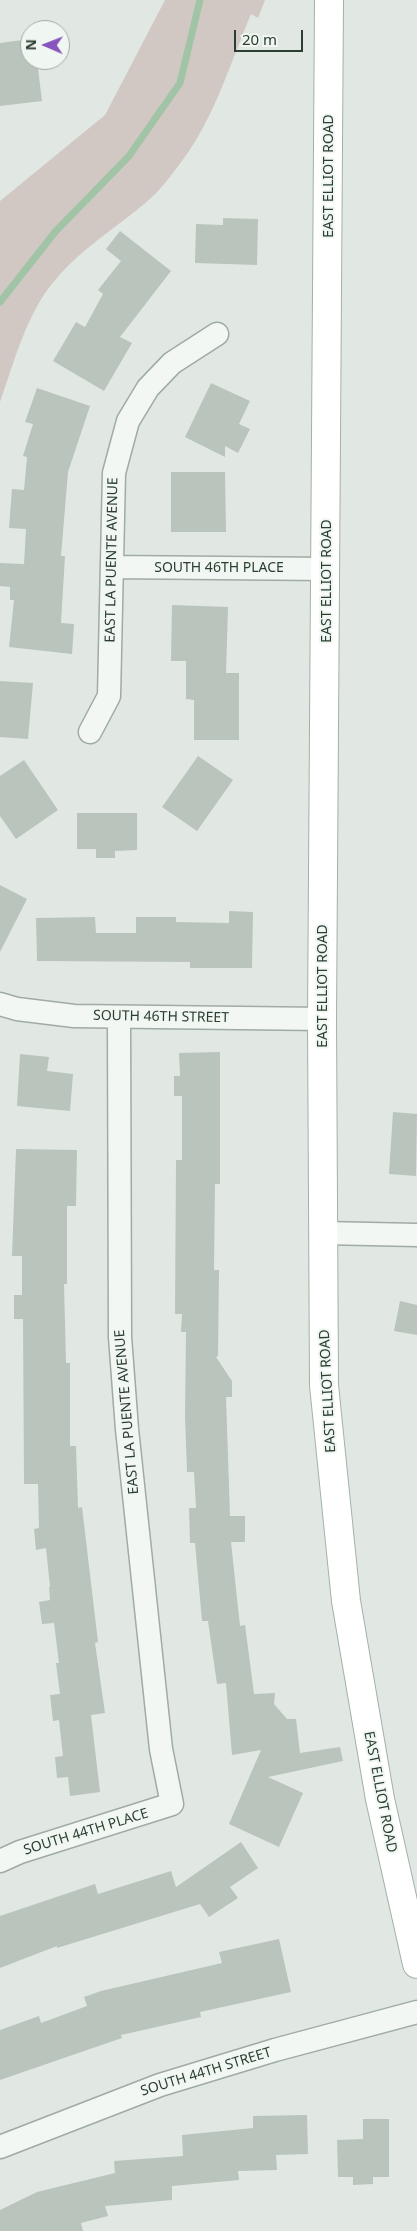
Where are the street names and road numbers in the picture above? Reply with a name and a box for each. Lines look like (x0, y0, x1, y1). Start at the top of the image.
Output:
street label: EAST ELLIOT ROAD (321, 114, 337, 238)
street label: EAST LA PUENTE AVENUE (102, 477, 122, 643)
street label: EAST ELLIOT ROAD (319, 519, 335, 643)
street label: SOUTH 46TH PLACE (154, 560, 284, 576)
street label: EAST ELLIOT ROAD (315, 924, 331, 1048)
street label: SOUTH 46TH STREET (93, 1007, 229, 1027)
street label: EAST LA PUENTE AVENUE (111, 1329, 143, 1495)
street label: EAST ELLIOT ROAD (316, 1329, 340, 1453)
street label: EAST ELLIOT ROAD (360, 1730, 400, 1854)
street label: SOUTH 44TH PLACE (22, 1805, 150, 1859)
street label: SOUTH 44TH STREET (139, 2044, 273, 2100)

